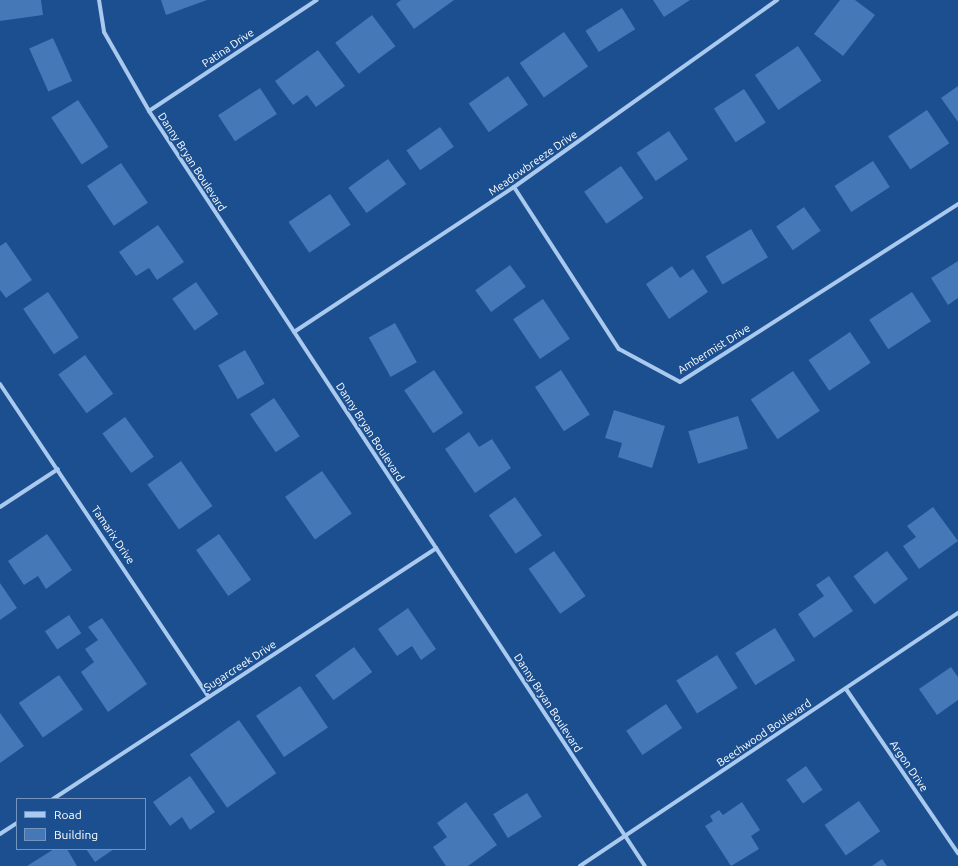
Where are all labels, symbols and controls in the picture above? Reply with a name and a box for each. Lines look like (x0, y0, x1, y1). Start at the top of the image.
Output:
street label: Patina Drive (200, 26, 256, 70)
street label: Danny Bryan Boulevard (155, 110, 229, 214)
street label: Meadowbreeze Drive (486, 127, 580, 199)
street label: Ambermist Drive (675, 321, 753, 377)
street label: Danny Bryan Boulevard (333, 380, 407, 484)
street label: Tamarix Drive (89, 503, 137, 567)
street label: Sugarcreek Drive (201, 638, 279, 694)
street label: Danny Bryan Boulevard (511, 651, 585, 755)
street label: Beechwood Boulevard (714, 696, 814, 770)
street label: Argon Drive (887, 738, 931, 794)
legend (16, 798, 146, 850)
text: Road (54, 808, 82, 821)
text: Building (54, 828, 98, 841)

